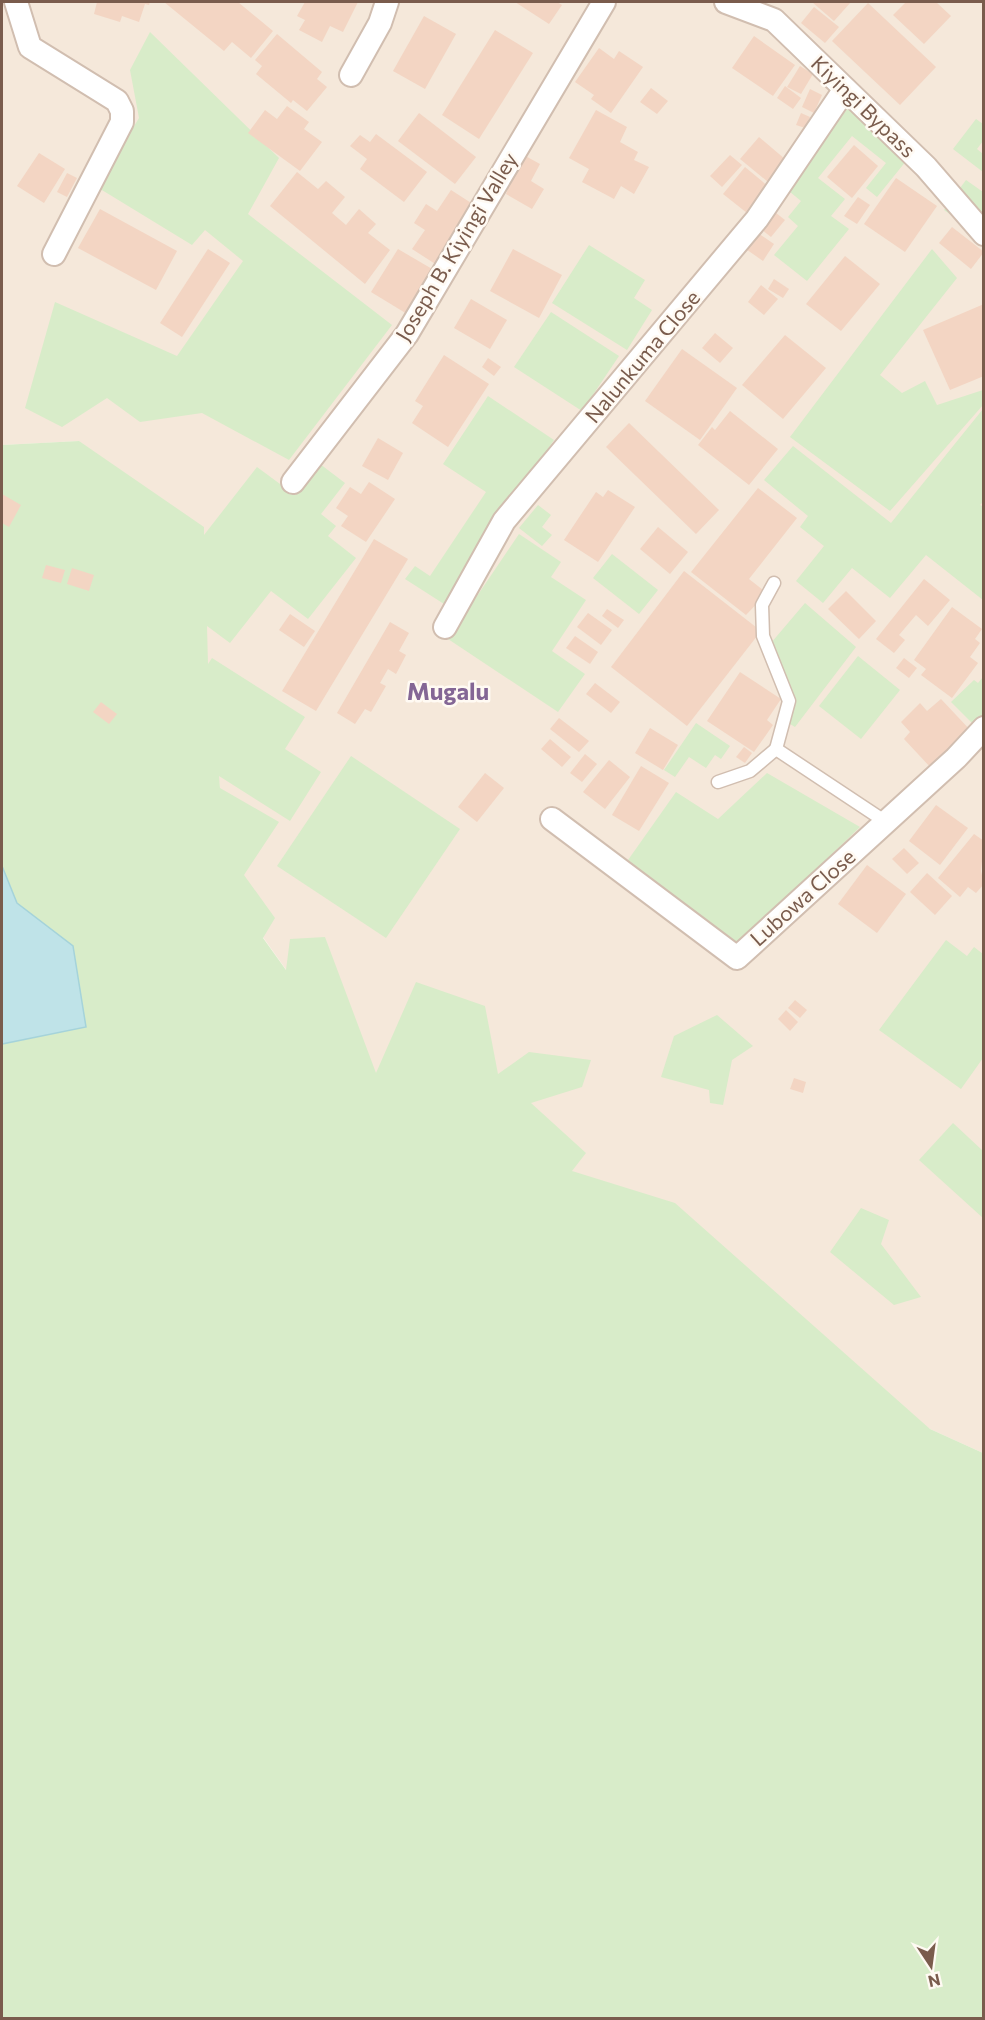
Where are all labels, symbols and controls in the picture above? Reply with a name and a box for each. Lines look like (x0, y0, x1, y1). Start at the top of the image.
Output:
street label: Kiyingi Bypass (807, 50, 921, 162)
street label: Joseph B. Kiyingi Valley (390, 147, 522, 345)
street label: Nalunkuma Close (579, 285, 704, 427)
district label: Mugalu (407, 676, 489, 705)
street label: Lubowa Close (744, 843, 860, 951)
north arrow (901, 1936, 961, 1996)
text: N (927, 1970, 942, 1992)

